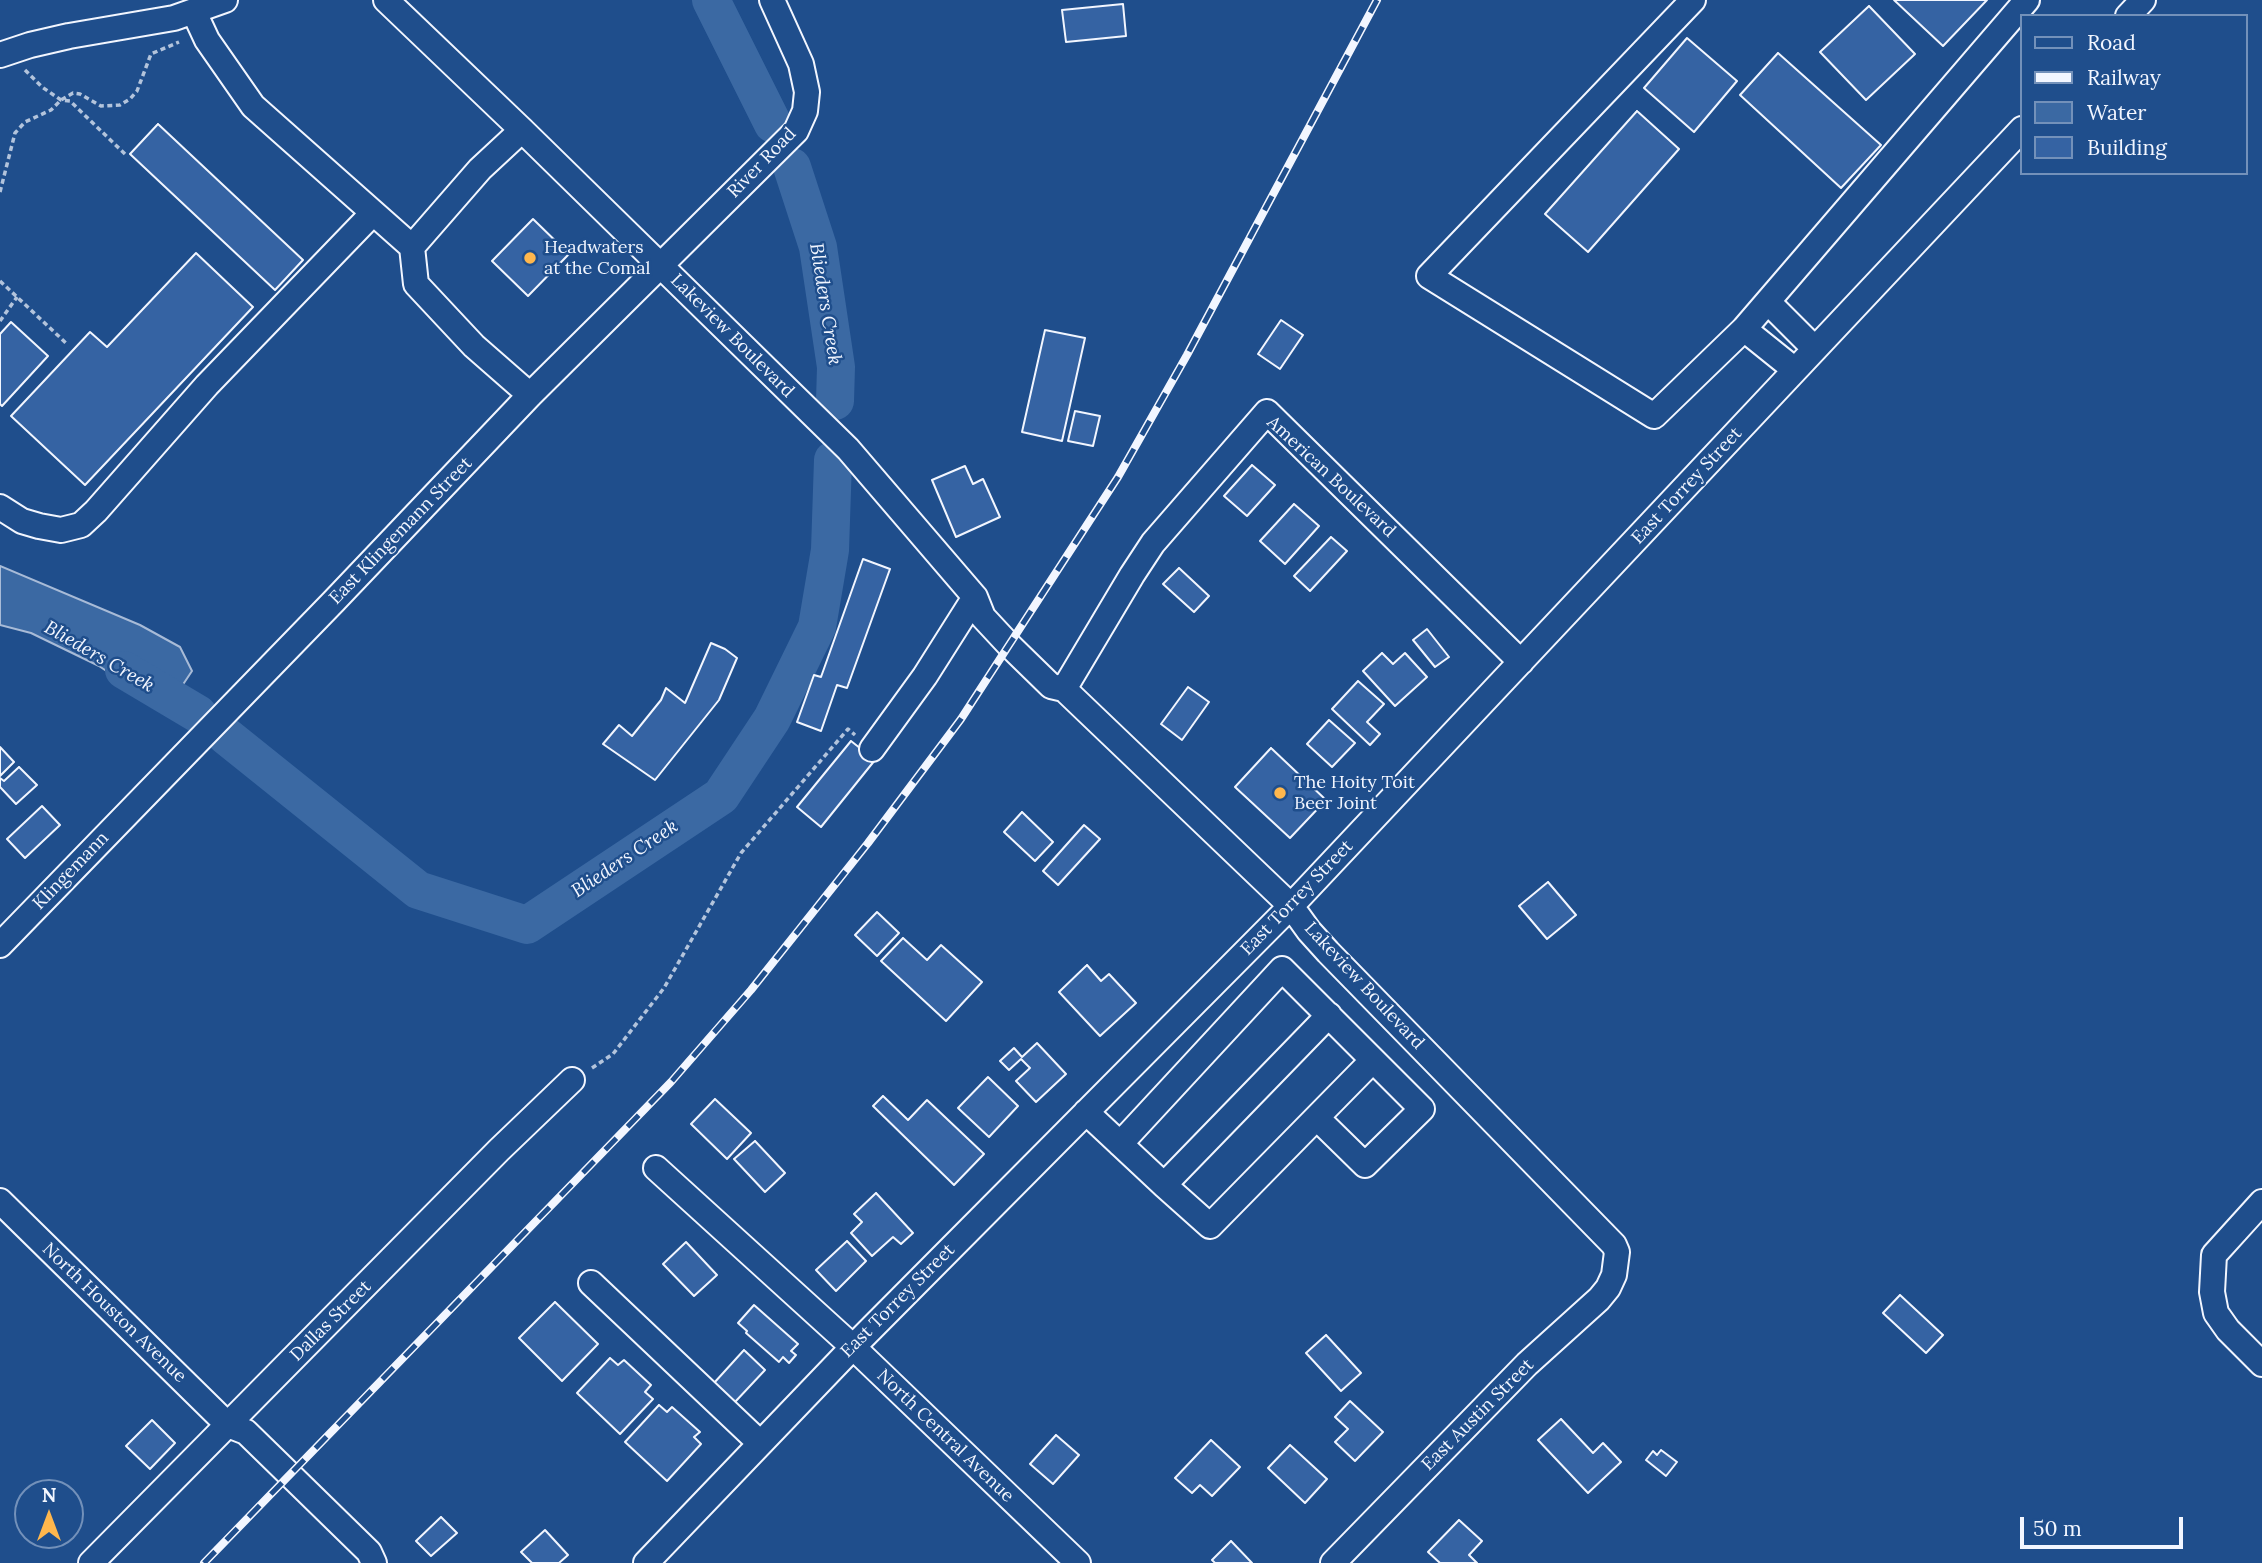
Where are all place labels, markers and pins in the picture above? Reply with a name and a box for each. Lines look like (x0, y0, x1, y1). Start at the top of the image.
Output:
place label: Headwaters at the Comal (544, 237, 650, 280)
marker: Headwaters at the Comal (522, 250, 538, 266)
place label: The Hoity Toit Beer Joint (1294, 772, 1415, 814)
marker: The Hoity Toit Beer Joint (1272, 785, 1288, 801)

